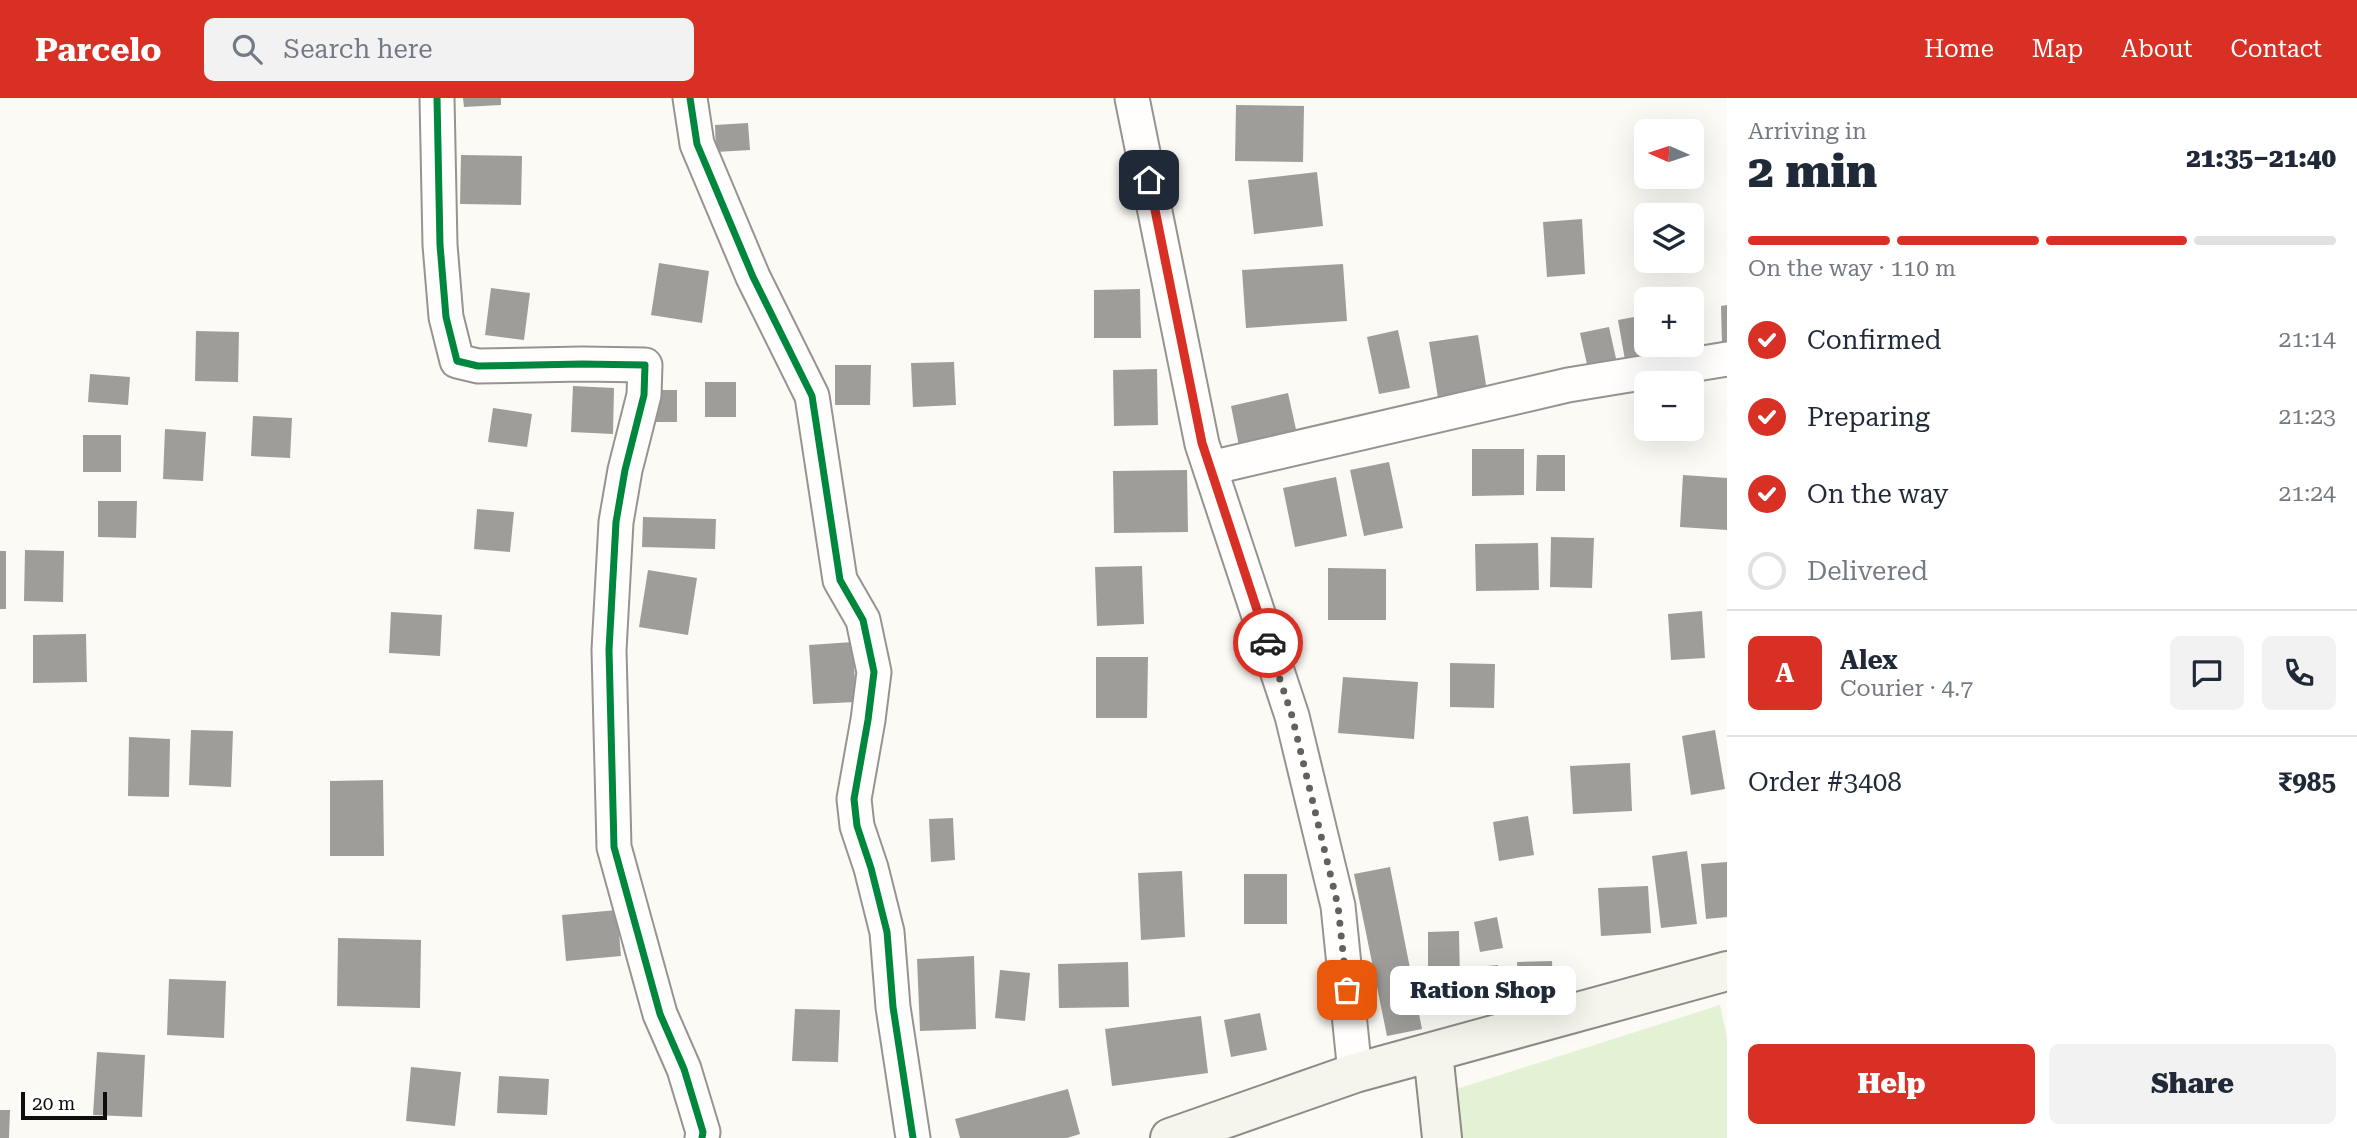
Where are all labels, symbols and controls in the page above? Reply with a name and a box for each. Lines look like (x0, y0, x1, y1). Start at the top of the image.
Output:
search box (204, 18, 694, 81)
text: Parcelo (35, 30, 162, 69)
icon: search (228, 30, 266, 68)
text: Search here (284, 34, 433, 64)
text: Home (1924, 35, 1994, 63)
text: Map (2032, 35, 2083, 63)
text: About (2121, 35, 2192, 63)
text: Contact (2230, 35, 2322, 63)
text: Arriving in (1748, 118, 1867, 145)
north arrow (1634, 119, 1704, 189)
map controls (1634, 119, 1704, 441)
text: 21:35–21:40 (2186, 143, 2336, 173)
text: 2 min (1748, 144, 1877, 198)
pin (1119, 150, 1179, 210)
icon: home (1130, 161, 1168, 199)
button: layers (1634, 203, 1704, 273)
text: On the way · 110 m (1748, 255, 1956, 282)
button: + (1634, 287, 1704, 357)
icon: check (1748, 321, 1786, 359)
text: Confirmed (1807, 325, 1942, 355)
text: 21:14 (2279, 326, 2336, 353)
button: − (1634, 371, 1704, 441)
icon: check (1748, 398, 1786, 436)
text: Preparing (1807, 402, 1930, 432)
text: 21:23 (2279, 403, 2336, 430)
icon: check (1748, 475, 1786, 513)
text: On the way (1807, 479, 1948, 509)
text: 21:24 (2279, 480, 2336, 507)
text: Delivered (1807, 556, 1928, 586)
courier (1233, 608, 1303, 678)
icon: car (1249, 624, 1287, 662)
button: chat (2170, 636, 2244, 710)
button: phone (2262, 636, 2336, 710)
text: Alex (1840, 645, 1898, 675)
text: A (1776, 658, 1794, 688)
text: Courier · 4.7 (1840, 675, 1973, 702)
text: Order #3408 (1748, 767, 1902, 797)
text: ₹985 (2278, 767, 2336, 797)
pin (1317, 960, 1377, 1020)
callout: Ration Shop (1389, 966, 1574, 1015)
icon: bag (1328, 971, 1366, 1009)
text: Ration Shop (1410, 977, 1556, 1004)
button: Help (1748, 1044, 2035, 1124)
button: Share (2049, 1044, 2336, 1124)
scale bar (21, 1089, 107, 1121)
text: 20 m (32, 1092, 75, 1115)

